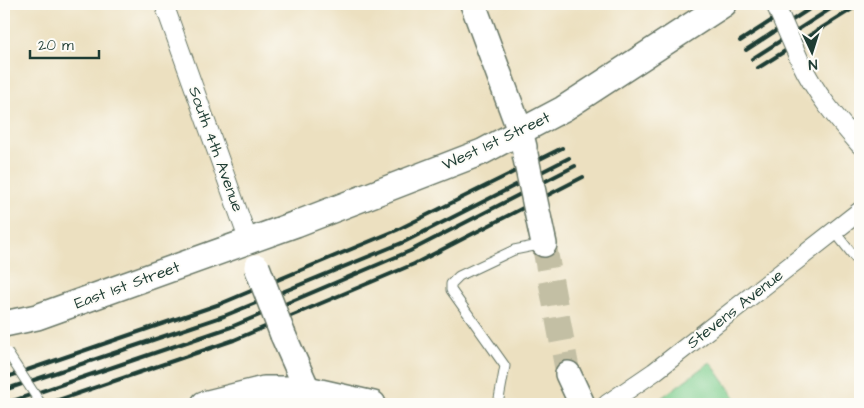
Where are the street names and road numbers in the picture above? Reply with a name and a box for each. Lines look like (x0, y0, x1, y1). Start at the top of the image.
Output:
street label: South 4th Avenue (183, 83, 249, 215)
street label: West 1st Street (438, 106, 554, 176)
street label: East 1st Street (71, 256, 183, 314)
street label: Stevens Avenue (682, 264, 788, 354)

